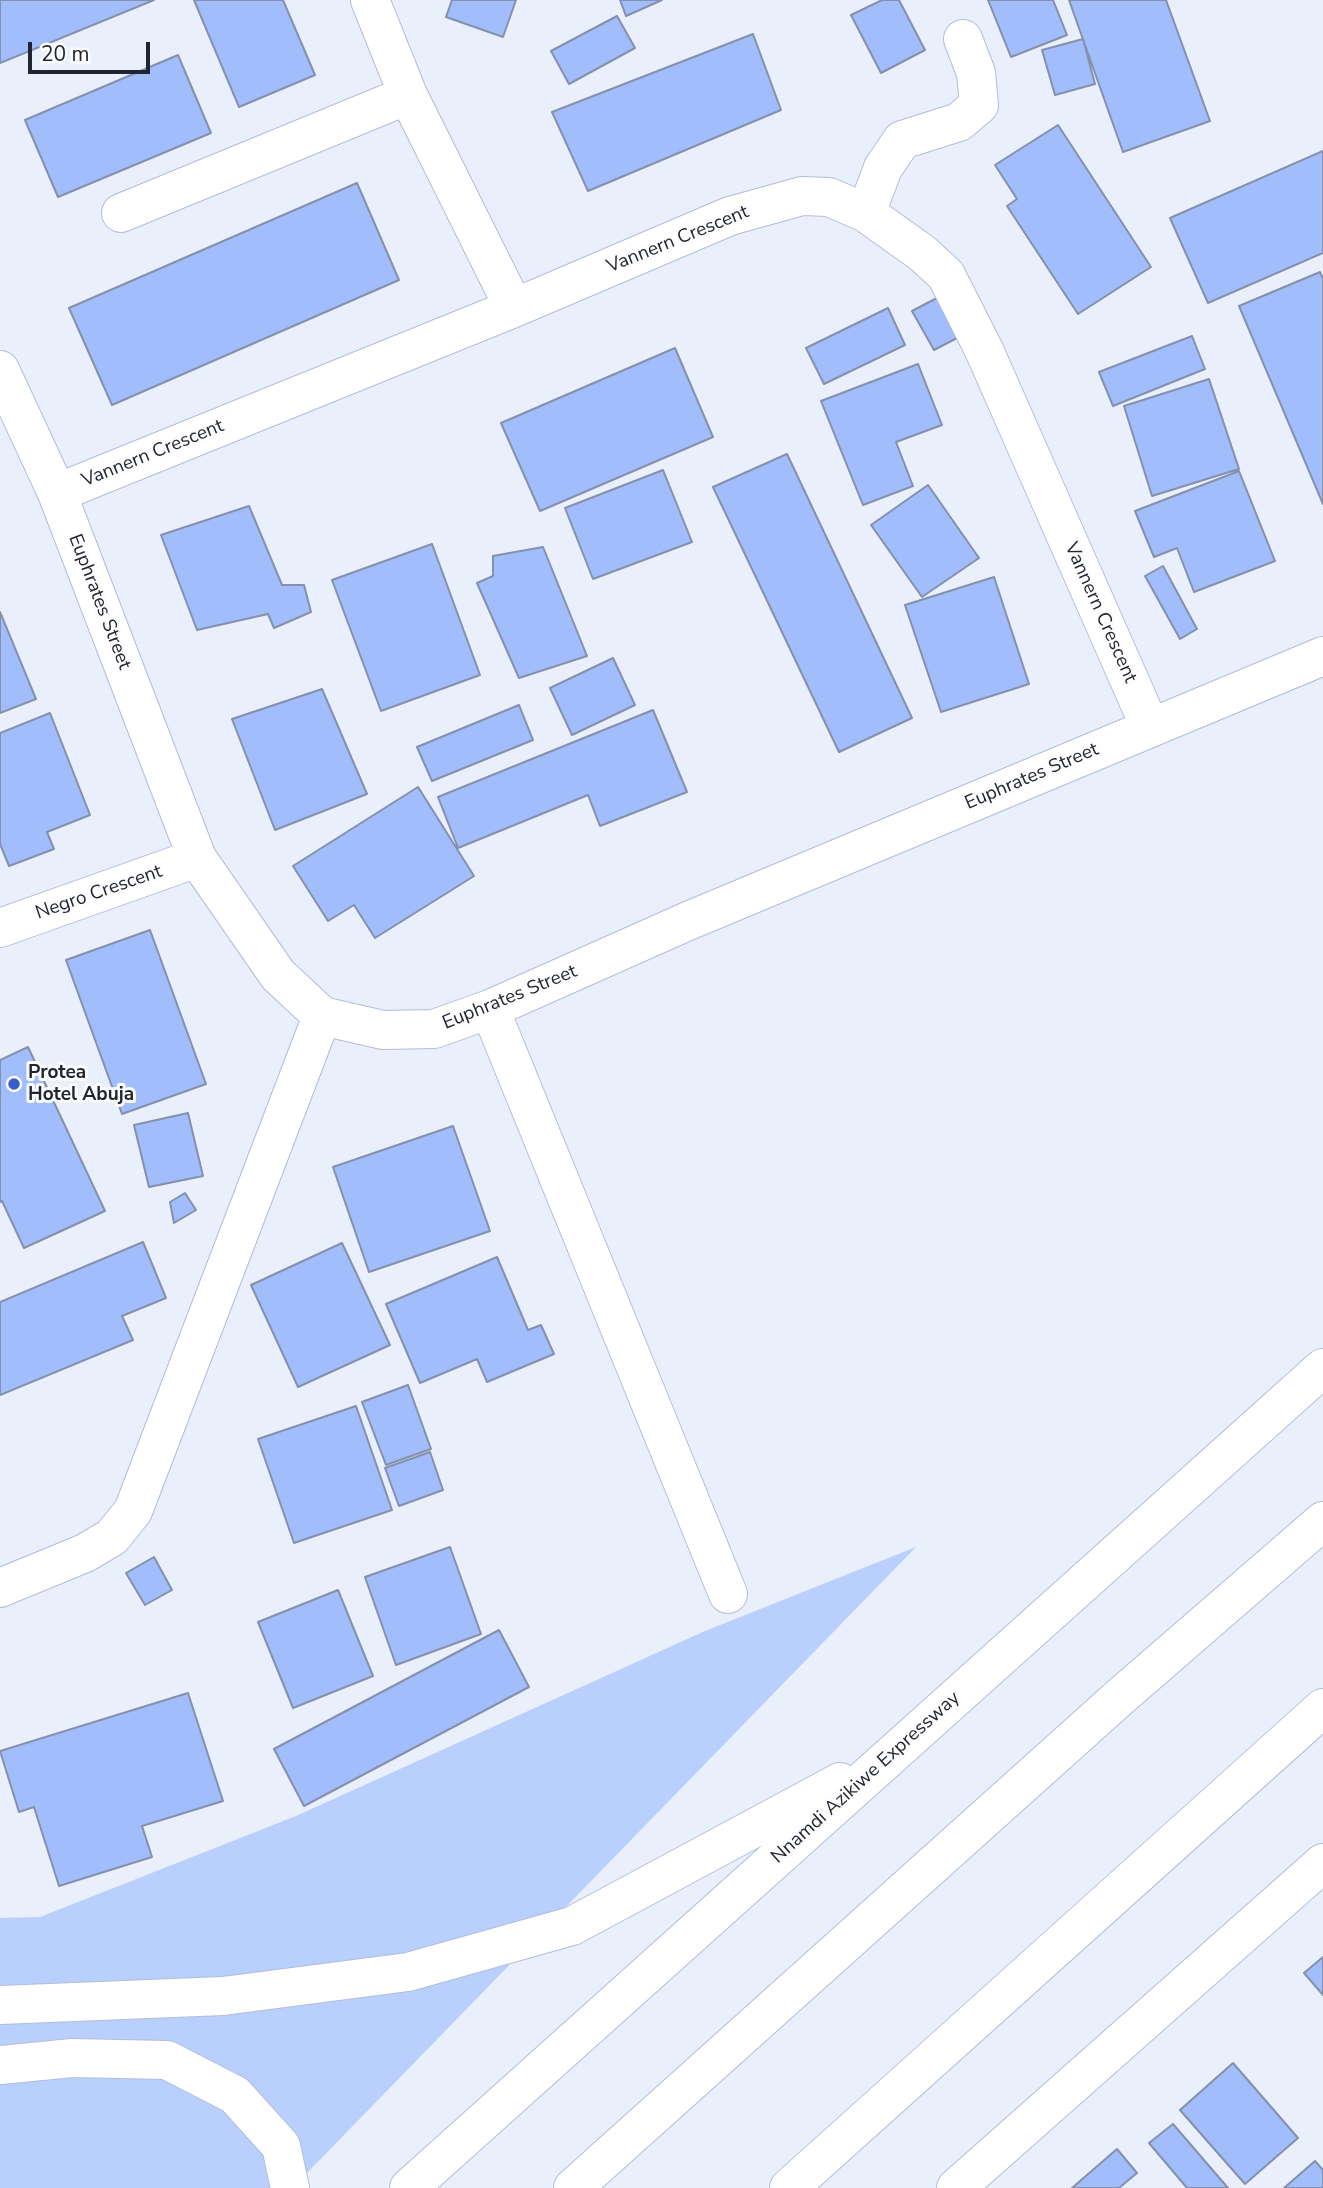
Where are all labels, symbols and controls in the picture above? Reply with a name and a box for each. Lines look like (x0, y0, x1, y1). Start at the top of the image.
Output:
scale bar (32, 28, 154, 72)
text: 20 m (41, 40, 90, 68)
street label: Vannern Crescent (604, 201, 752, 279)
street label: Vannern Crescent (79, 415, 227, 493)
street label: Euphrates Street (63, 531, 135, 673)
street label: Vannern Crescent (1059, 539, 1141, 687)
street label: Euphrates Street (962, 739, 1102, 815)
street label: Negro Crescent (33, 861, 165, 925)
street label: Euphrates Street (439, 961, 581, 1035)
place label: Protea Hotel Abuja (28, 1062, 134, 1106)
marker: Protea Hotel Abuja (6, 1076, 22, 1092)
street label: Nnamdi Azikiwe Expressway (767, 1687, 965, 1869)

